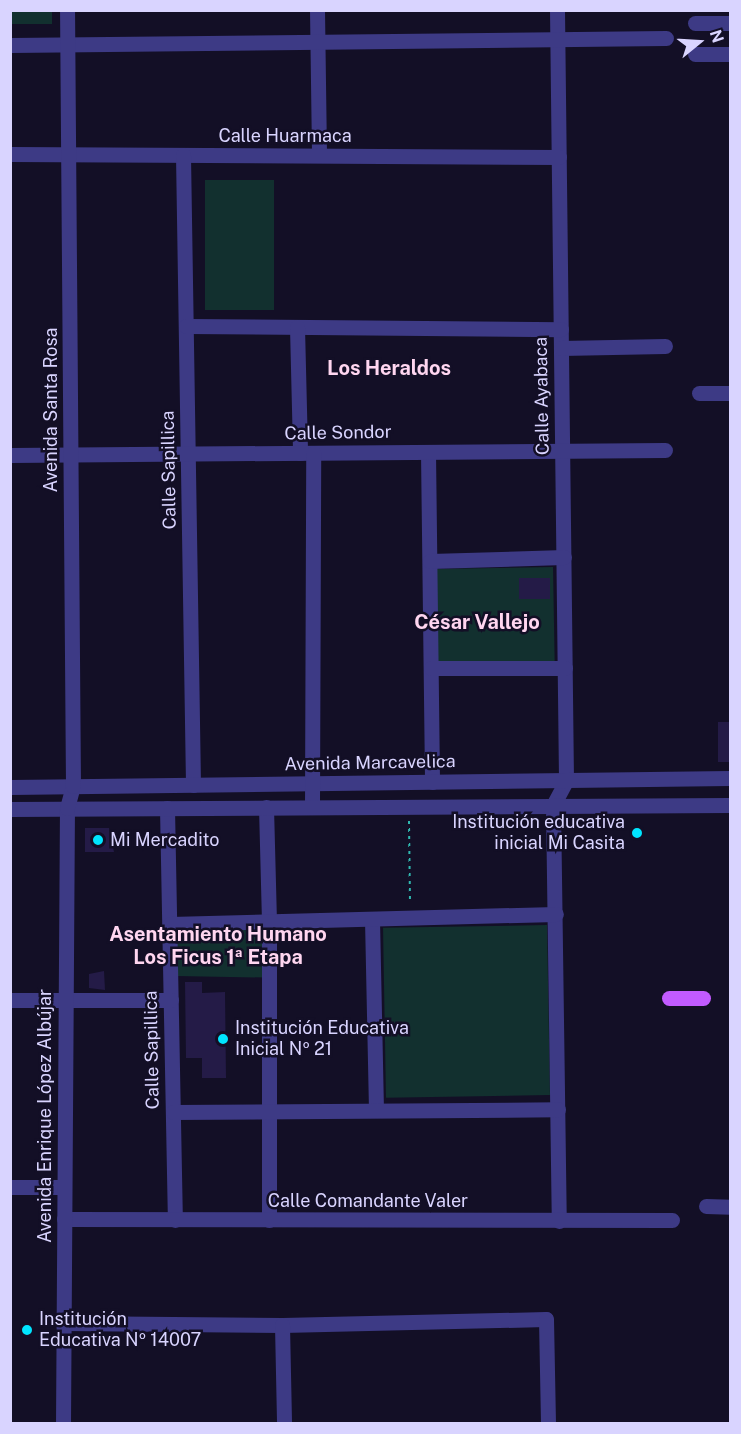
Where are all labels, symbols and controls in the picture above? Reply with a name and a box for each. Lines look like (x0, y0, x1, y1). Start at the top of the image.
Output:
north arrow (669, 12, 729, 72)
text: N (706, 27, 728, 45)
street label: Calle Huarmaca (218, 125, 352, 147)
street label: Avenida Santa Rosa (40, 327, 62, 493)
street label: Calle Ayabaca (530, 337, 554, 455)
district label: Los Heraldos (327, 356, 451, 380)
street label: Calle Sapillica (157, 410, 181, 530)
street label: Calle Sondor (284, 421, 392, 445)
district label: César Vallejo (414, 610, 540, 634)
street label: Avenida Marcavelica (284, 751, 456, 775)
place label: Institución educativa inicial Mi Casita (452, 812, 625, 854)
marker: Institución educativa inicial Mi Casita (630, 826, 644, 840)
place label: Mi Mercadito (110, 829, 220, 851)
marker: Mi Mercadito (91, 833, 105, 847)
district label: Asentamiento Humano Los Ficus 1ª Etapa (109, 923, 327, 970)
street label: Avenida Enrique López Albújar (34, 989, 56, 1243)
street label: Calle Sapillica (140, 990, 164, 1110)
place label: Institución Educativa Inicial Nº 21 (235, 1018, 409, 1060)
marker: Institución Educativa Inicial Nº 21 (216, 1032, 230, 1046)
street label: Calle Comandante Valer (268, 1190, 468, 1212)
place label: Institución Educativa Nº 14007 (39, 1309, 201, 1352)
marker: Institución Educativa Nº 14007 (20, 1323, 34, 1337)

